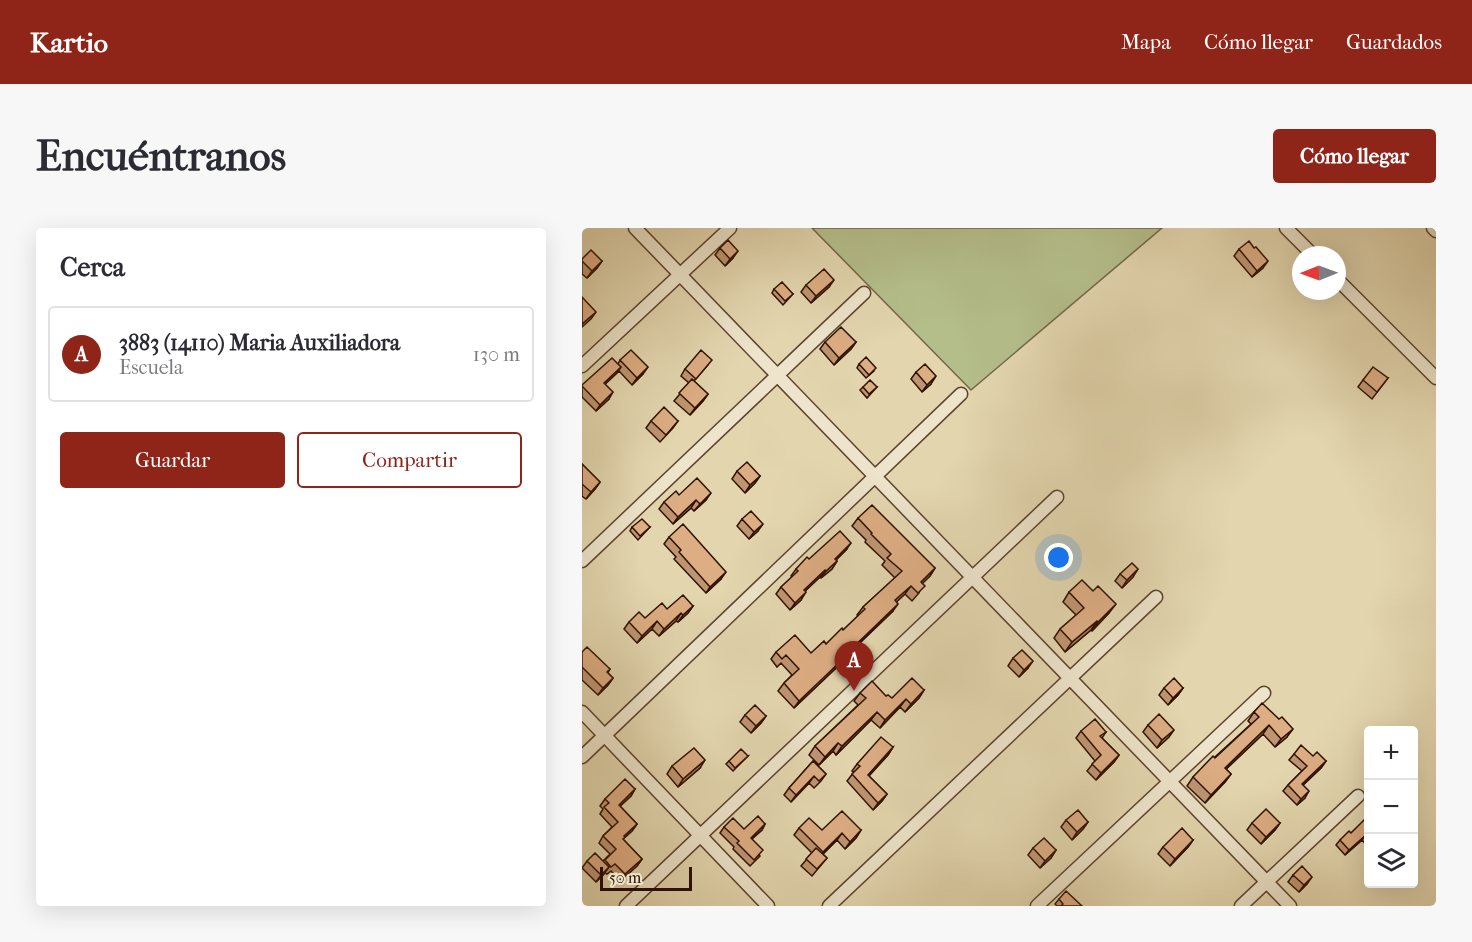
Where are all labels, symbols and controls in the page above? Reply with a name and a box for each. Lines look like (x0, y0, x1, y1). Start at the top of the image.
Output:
text: Kartio (30, 26, 108, 59)
text: Mapa (1121, 30, 1171, 54)
text: Cómo llegar (1204, 30, 1313, 54)
text: Guardados (1346, 30, 1442, 54)
button: Cómo llegar (1273, 129, 1436, 183)
text: Encuéntranos (36, 132, 286, 181)
north arrow (1292, 246, 1346, 300)
text: Cerca (60, 252, 125, 283)
text: 3883 (14110) Maria Auxiliadora (119, 330, 400, 356)
text: A (75, 343, 88, 366)
text: 130 m (473, 343, 520, 366)
text: Escuela (119, 356, 183, 379)
button: Guardar (60, 432, 285, 488)
button: Compartir (297, 432, 522, 488)
your location (1044, 543, 1073, 572)
pin: A (834, 642, 874, 691)
map controls (1364, 726, 1418, 888)
button: + (1364, 726, 1418, 780)
button: − (1364, 780, 1418, 834)
button: layers (1364, 834, 1418, 888)
scale bar (600, 864, 692, 892)
text: 50 m (609, 868, 641, 887)

